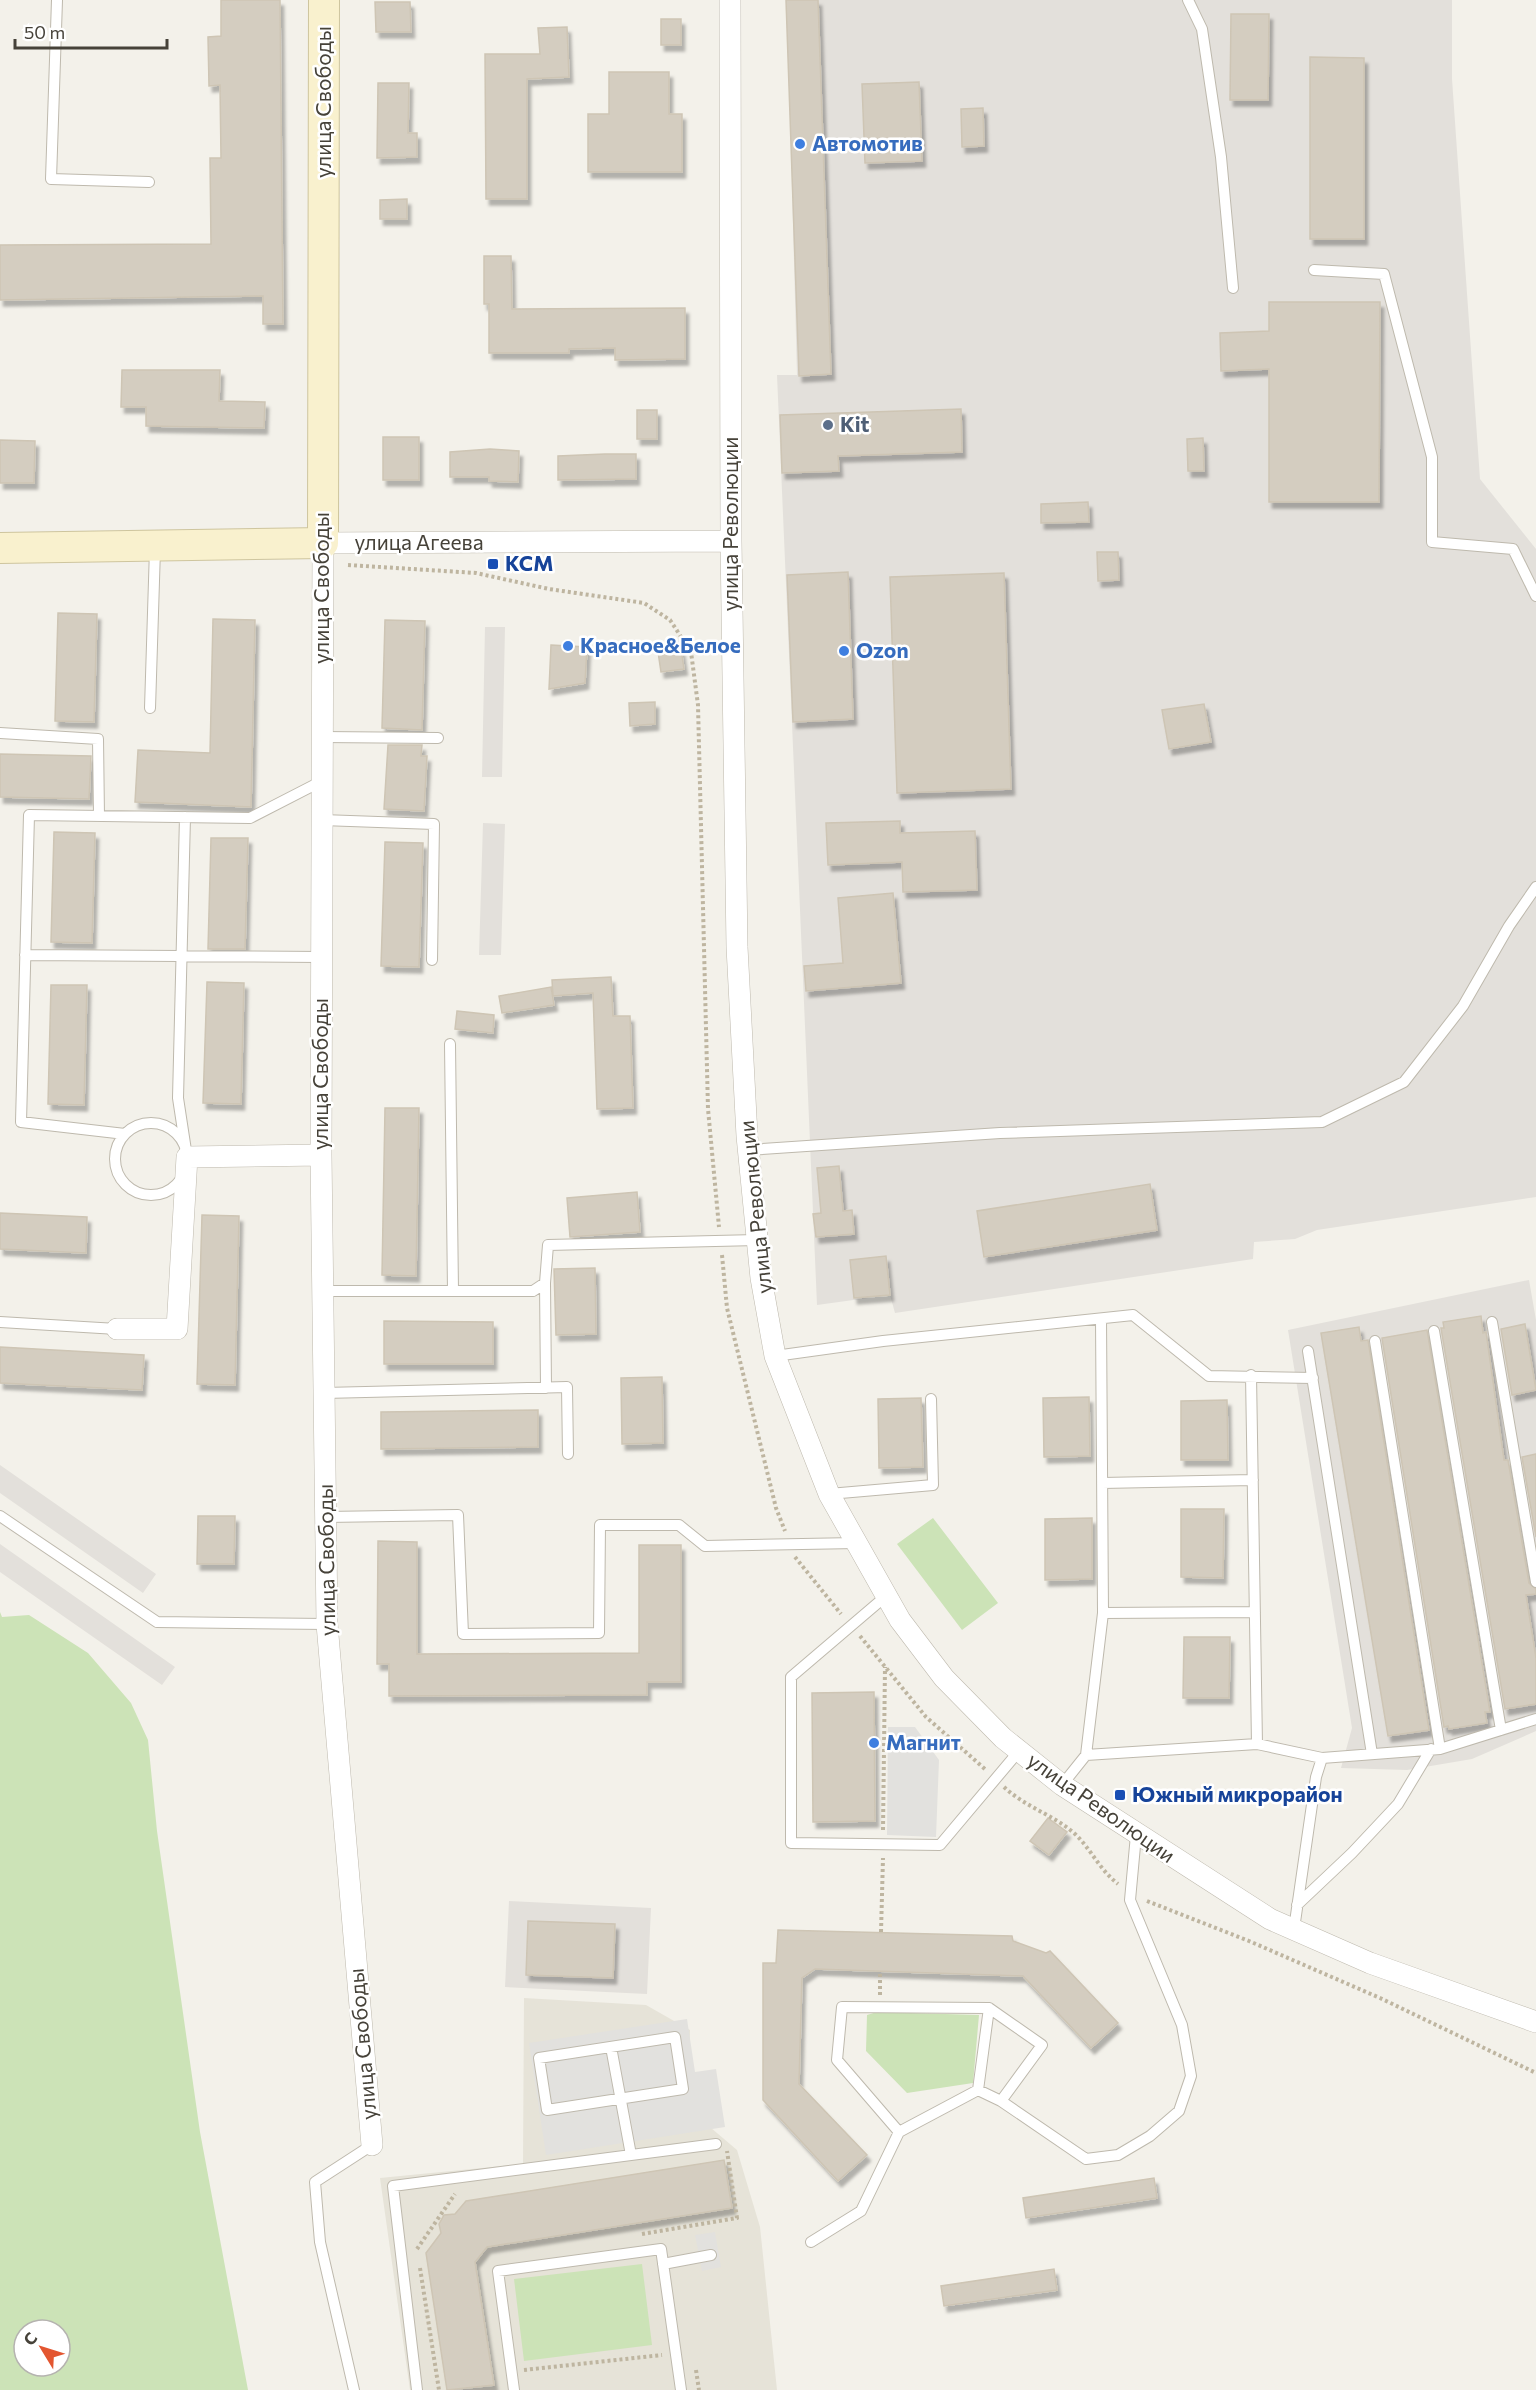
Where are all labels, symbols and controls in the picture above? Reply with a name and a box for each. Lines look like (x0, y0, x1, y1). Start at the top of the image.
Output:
scale bar (15, 12, 166, 50)
text: 50 m (24, 21, 65, 43)
street label: улица Свободы (310, 26, 335, 178)
place label: Автомотив (812, 130, 923, 155)
marker: Автомотив (793, 137, 807, 151)
place label: Kit (840, 411, 870, 436)
marker: Kit (821, 418, 835, 432)
street label: улица Революции (717, 437, 742, 611)
street label: улица Свободы (308, 512, 333, 664)
street label: улица Агеева (354, 529, 484, 554)
place label: КСМ (505, 550, 553, 575)
marker: КСМ (486, 557, 500, 571)
place label: Красное&Белое (580, 632, 741, 657)
place label: Ozon (856, 637, 909, 662)
marker: Красное&Белое (561, 639, 575, 653)
marker: Ozon (837, 644, 851, 658)
street label: улица Свободы (307, 998, 332, 1150)
street label: улица Революции (733, 1119, 776, 1295)
street label: улица Свободы (312, 1484, 339, 1636)
place label: Магнит (886, 1729, 961, 1754)
marker: Магнит (867, 1736, 881, 1750)
street label: улица Революции (1023, 1746, 1181, 1867)
place label: Южный микрорайон (1132, 1781, 1343, 1806)
marker: Южный микрорайон (1113, 1788, 1127, 1802)
street label: улица Свободы (342, 1967, 381, 2121)
north arrow (12, 2318, 72, 2378)
text: С (19, 2328, 41, 2349)

